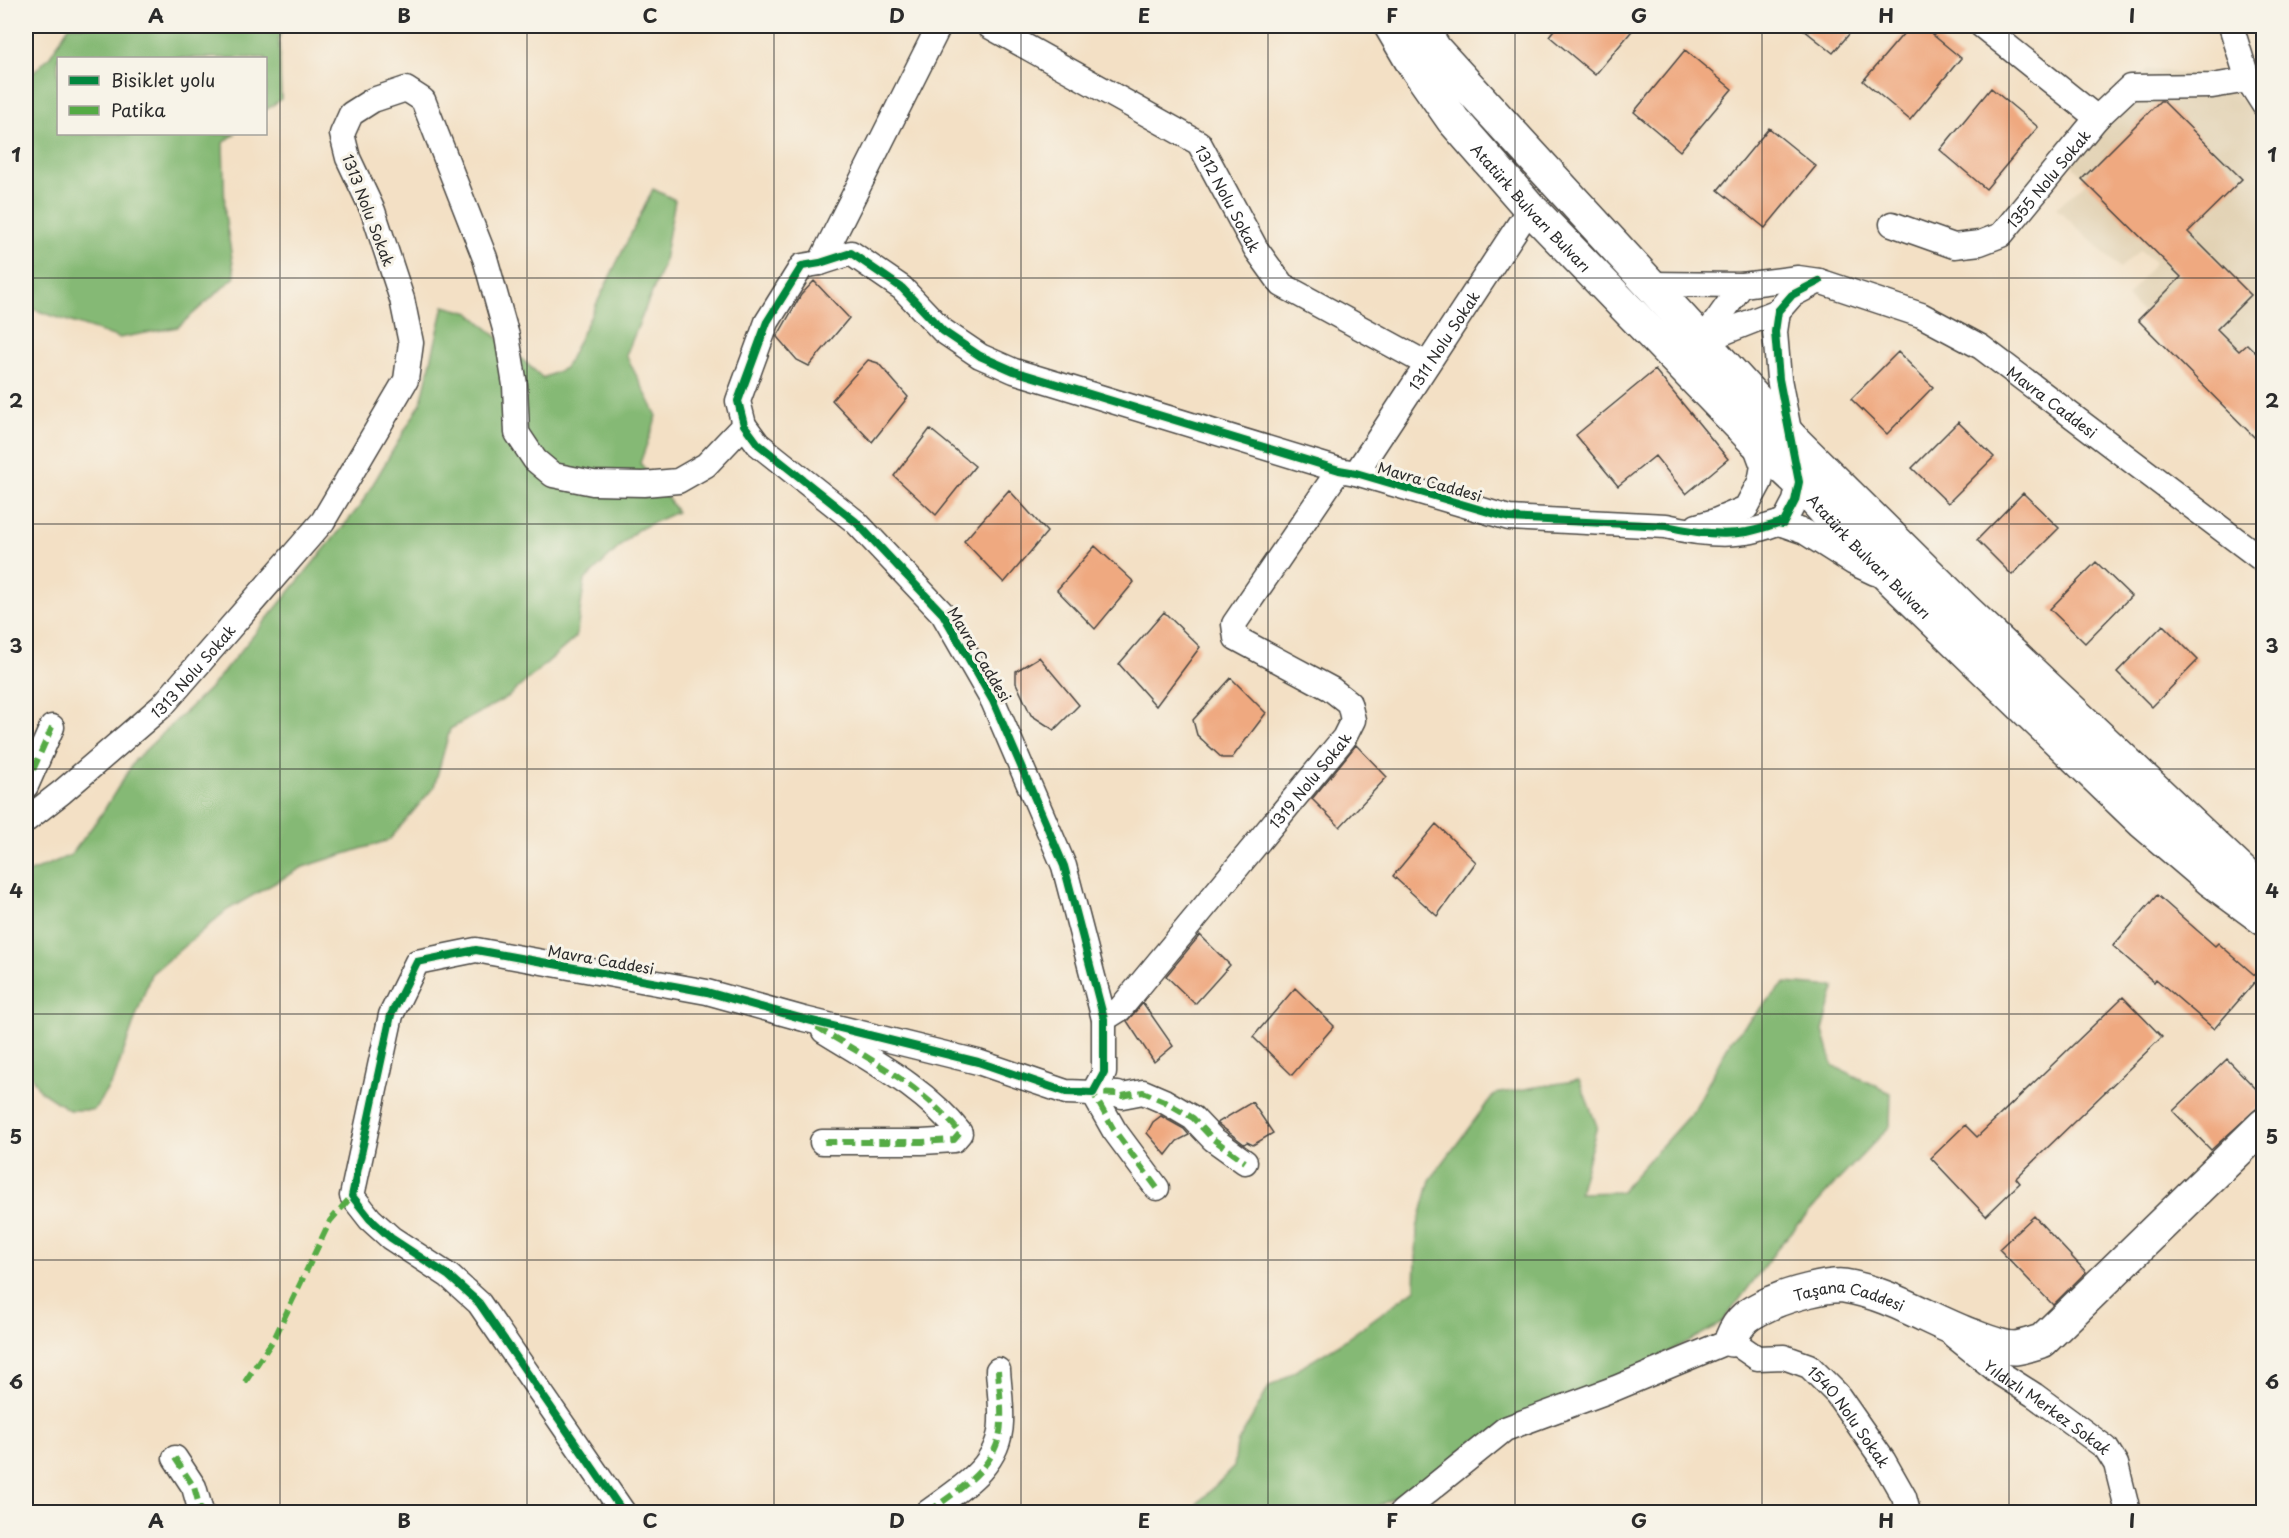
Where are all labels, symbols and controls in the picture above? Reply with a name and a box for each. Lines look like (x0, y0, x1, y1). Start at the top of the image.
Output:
text: A (148, 0, 164, 30)
text: B (397, 0, 411, 30)
text: C (642, 0, 658, 30)
text: D (889, 0, 905, 30)
text: E (1138, 0, 1150, 30)
text: F (1386, 0, 1398, 30)
text: G (1631, 0, 1647, 30)
text: H (1878, 0, 1894, 30)
text: I (2129, 0, 2135, 30)
legend (57, 57, 267, 135)
text: Bisiklet yolu (111, 66, 215, 93)
text: Patika (111, 96, 166, 123)
street label: 1355 Nolu Sokak (2000, 124, 2095, 232)
street label: Atatürk Bulvarı Bulvarı (1466, 138, 1597, 277)
text: 1 (11, 139, 21, 169)
text: 1 (2267, 139, 2277, 169)
street label: 1312 Nolu Sokak (1190, 140, 1267, 256)
street label: 1313 Nolu Sokak (337, 151, 401, 270)
street label: 1311 Nolu Sokak (1402, 285, 1485, 395)
street label: Mavra Caddesi (2003, 360, 2102, 443)
text: 2 (9, 385, 23, 415)
text: 2 (2265, 385, 2279, 415)
street label: Mavra Caddesi (1375, 455, 1485, 507)
street label: Atatürk Bulvarı Bulvarı (1803, 488, 1937, 624)
street label: Mavra Caddesi (942, 602, 1018, 706)
street label: 1313 Nolu Sokak (145, 618, 240, 723)
text: 3 (9, 630, 23, 660)
text: 3 (2265, 630, 2279, 660)
street label: 1319 Nolu Sokak (1263, 728, 1357, 833)
text: 4 (9, 875, 23, 905)
text: 4 (2265, 875, 2279, 905)
street label: Mavra Caddesi (546, 938, 656, 980)
text: 5 (10, 1121, 22, 1151)
text: 5 (2266, 1121, 2278, 1151)
street label: Taşana Caddesi (1790, 1274, 1909, 1316)
street label: Yıldızlı Merkez Sokak (1979, 1353, 2119, 1459)
street label: 1540 Nolu Sokak (1803, 1360, 1896, 1472)
text: 6 (9, 1366, 23, 1396)
text: 6 (2265, 1366, 2279, 1396)
text: A (148, 1505, 164, 1535)
text: B (397, 1505, 411, 1535)
text: C (642, 1505, 658, 1535)
text: D (889, 1505, 905, 1535)
text: E (1138, 1505, 1150, 1535)
text: F (1386, 1505, 1398, 1535)
text: G (1631, 1505, 1647, 1535)
text: H (1878, 1505, 1894, 1535)
text: I (2129, 1505, 2135, 1535)

